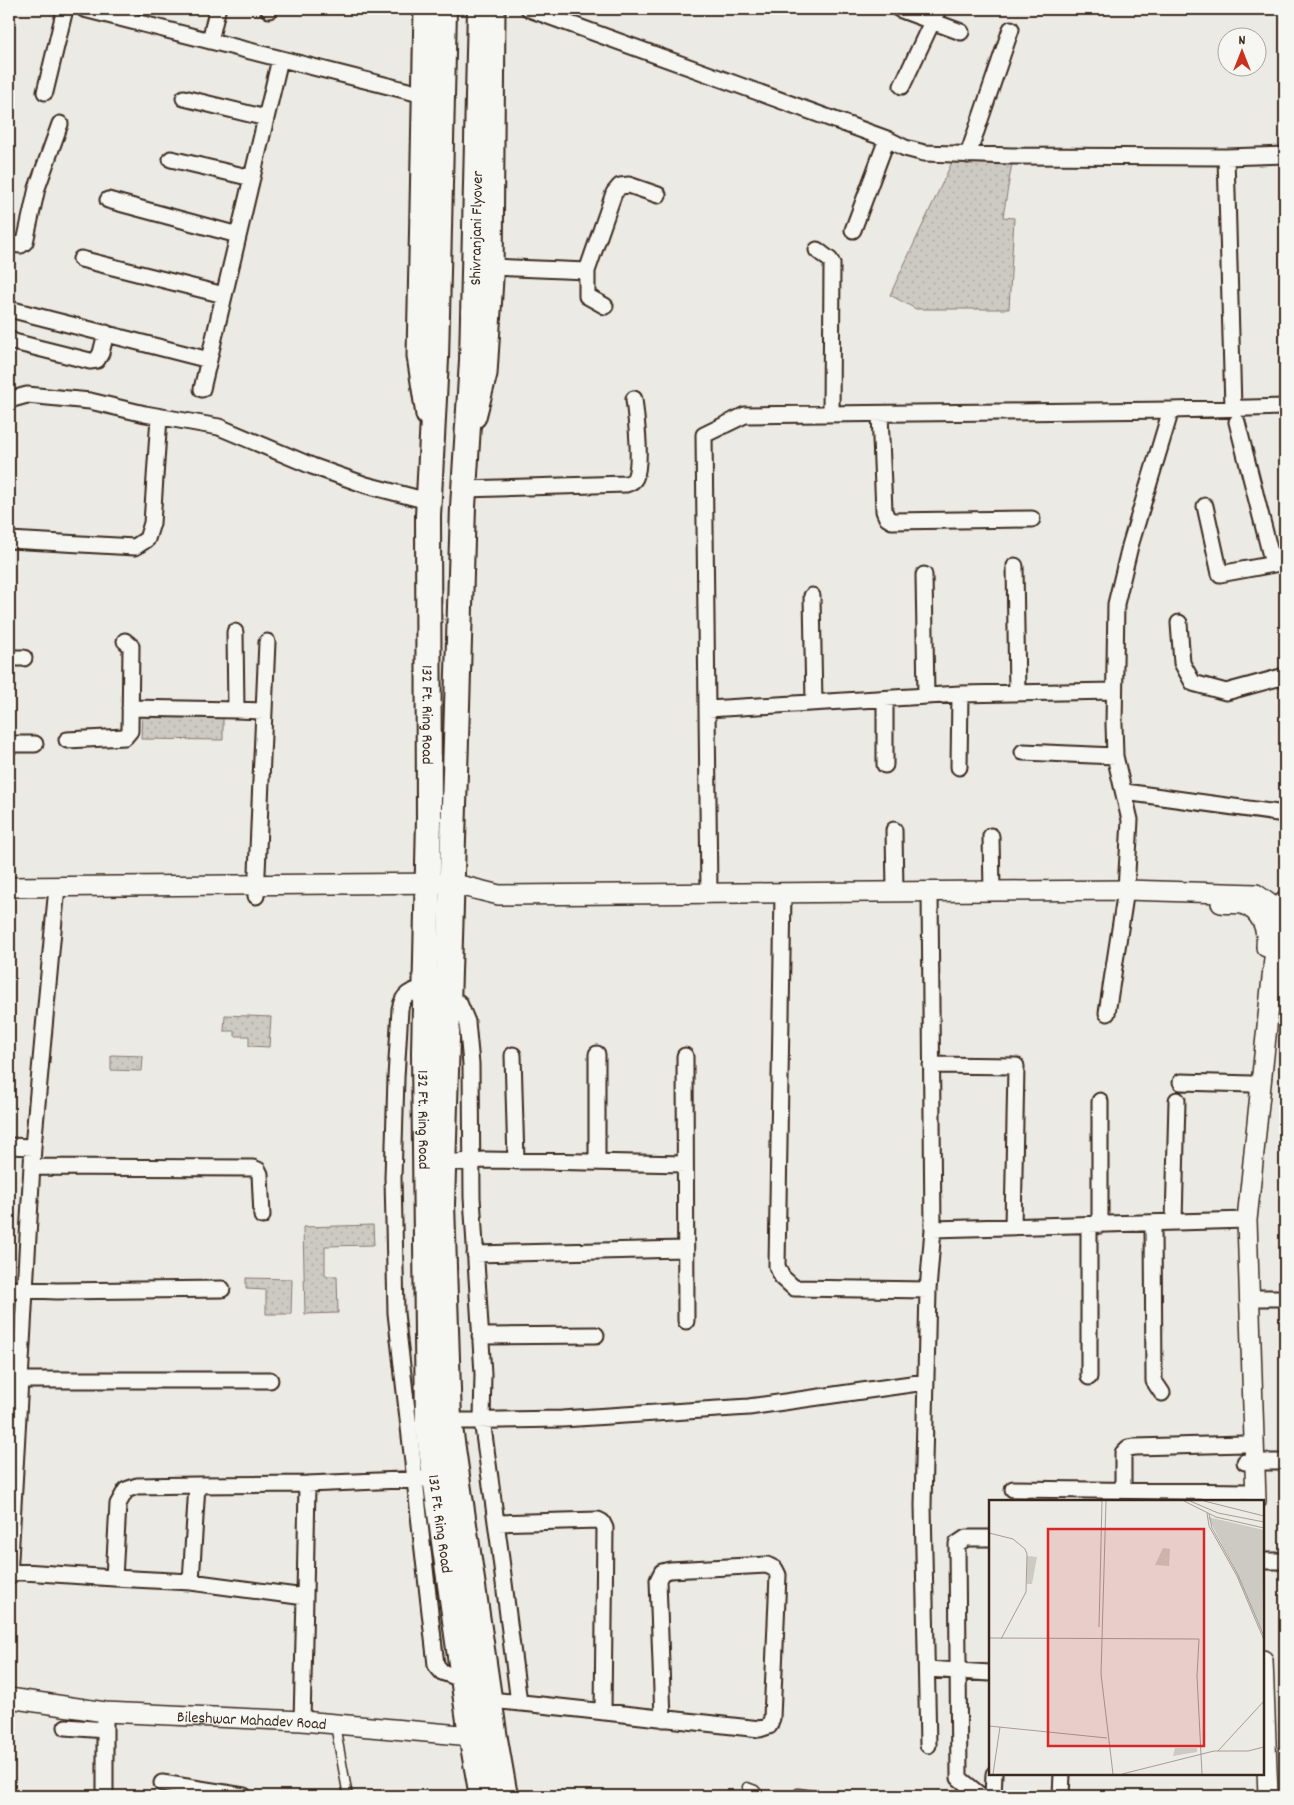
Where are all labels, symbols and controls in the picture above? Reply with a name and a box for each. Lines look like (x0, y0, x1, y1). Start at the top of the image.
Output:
north arrow (1216, 28, 1266, 78)
text: N (1239, 31, 1246, 51)
street label: Shivranjani Flyover (465, 170, 490, 286)
street label: 132 Ft. Ring Road (414, 665, 438, 764)
street label: 132 Ft. Ring Road (410, 1070, 434, 1170)
street label: 132 Ft. Ring Road (421, 1473, 457, 1575)
inset map (989, 1500, 1264, 1775)
street label: Bileshwar Mahadev Road (177, 1706, 327, 1737)

